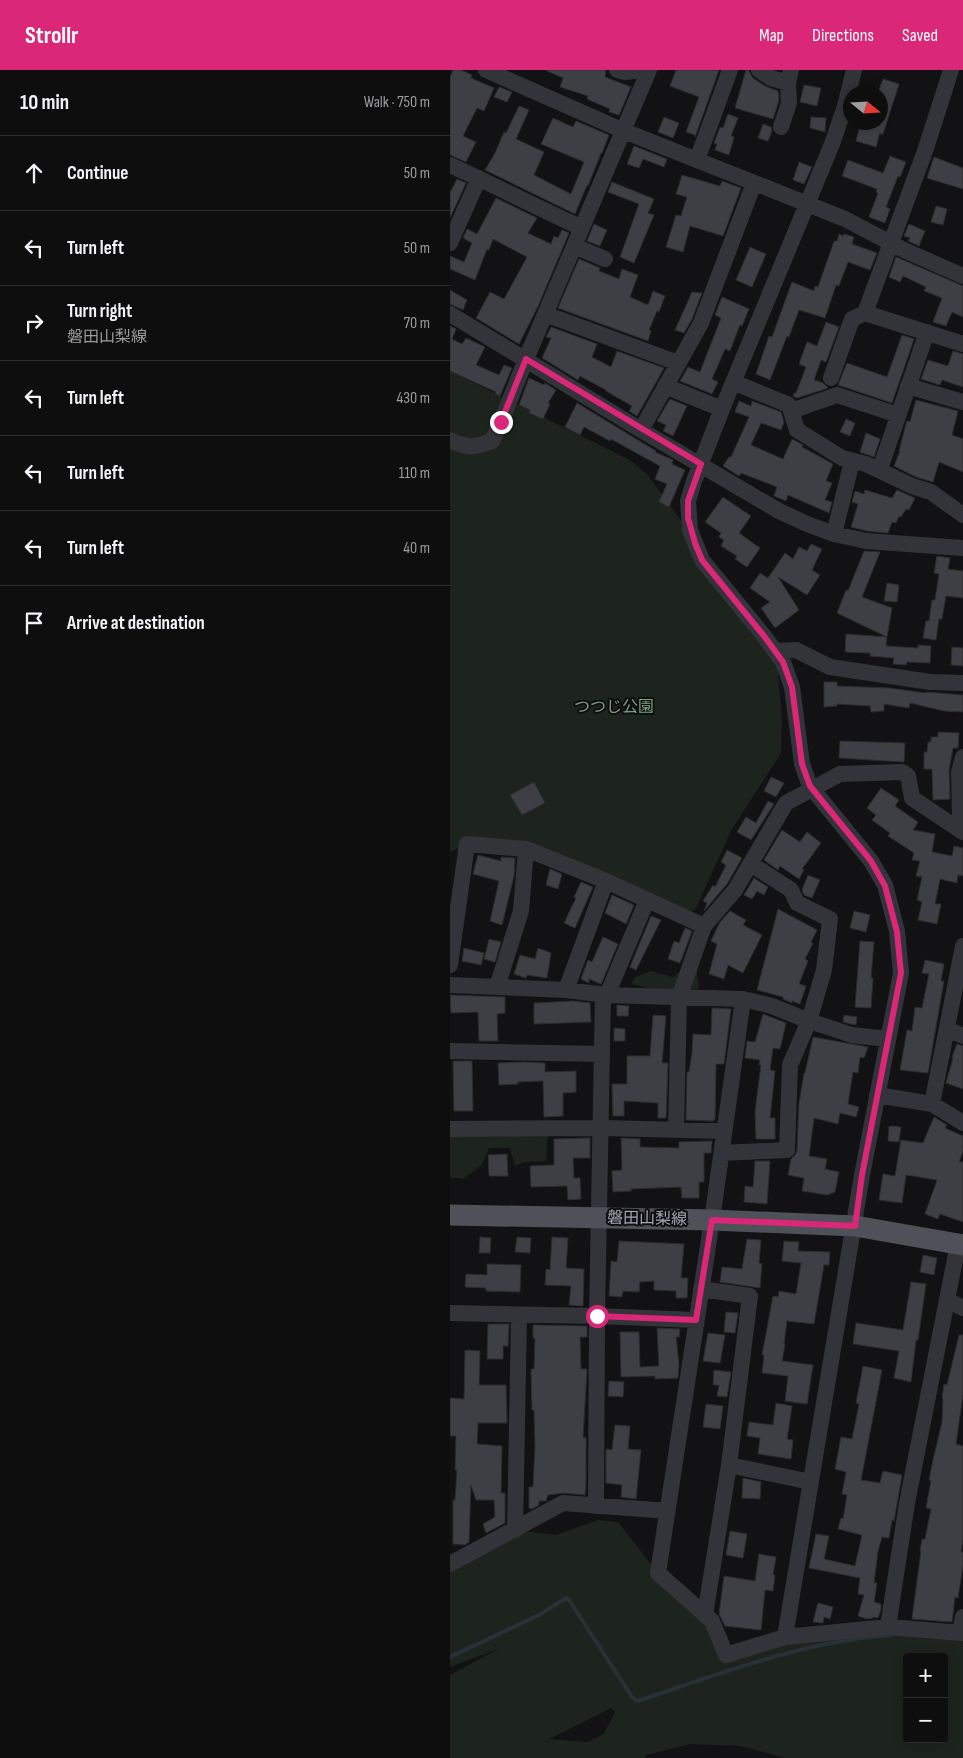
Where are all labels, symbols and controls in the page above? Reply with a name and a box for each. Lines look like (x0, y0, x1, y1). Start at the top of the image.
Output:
text: Strollr (25, 21, 79, 50)
text: Map (759, 25, 784, 46)
text: Directions (812, 25, 874, 46)
text: Saved (902, 25, 938, 46)
north arrow (843, 85, 888, 130)
text: 10 min (20, 90, 69, 115)
text: Walk · 750 m (364, 93, 430, 112)
icon: ahead (20, 159, 48, 187)
text: Continue (67, 162, 128, 185)
text: 50 m (404, 164, 430, 183)
icon: left (20, 234, 48, 262)
text: Turn left (67, 237, 124, 260)
text: 50 m (404, 239, 430, 258)
text: Turn right (67, 300, 132, 323)
icon: right (20, 309, 48, 337)
text: 70 m (404, 314, 430, 333)
text: 磐田山梨線 (67, 328, 147, 347)
icon: left (20, 384, 48, 412)
text: Turn left (67, 387, 124, 410)
text: 430 m (397, 389, 430, 408)
route end (490, 411, 513, 434)
icon: left (20, 459, 48, 487)
text: Turn left (67, 462, 124, 485)
text: 110 m (399, 464, 430, 483)
icon: left (20, 534, 48, 562)
text: Turn left (67, 537, 124, 560)
text: 40 m (403, 539, 430, 558)
icon: arrive (20, 609, 48, 637)
text: Arrive at destination (67, 612, 205, 635)
park label: つつじ公園 (574, 698, 654, 717)
street label: 磐田山梨線 (607, 1209, 687, 1229)
route start (586, 1305, 609, 1328)
map controls (903, 1653, 948, 1743)
button: + (903, 1653, 948, 1698)
button: − (903, 1698, 948, 1743)

